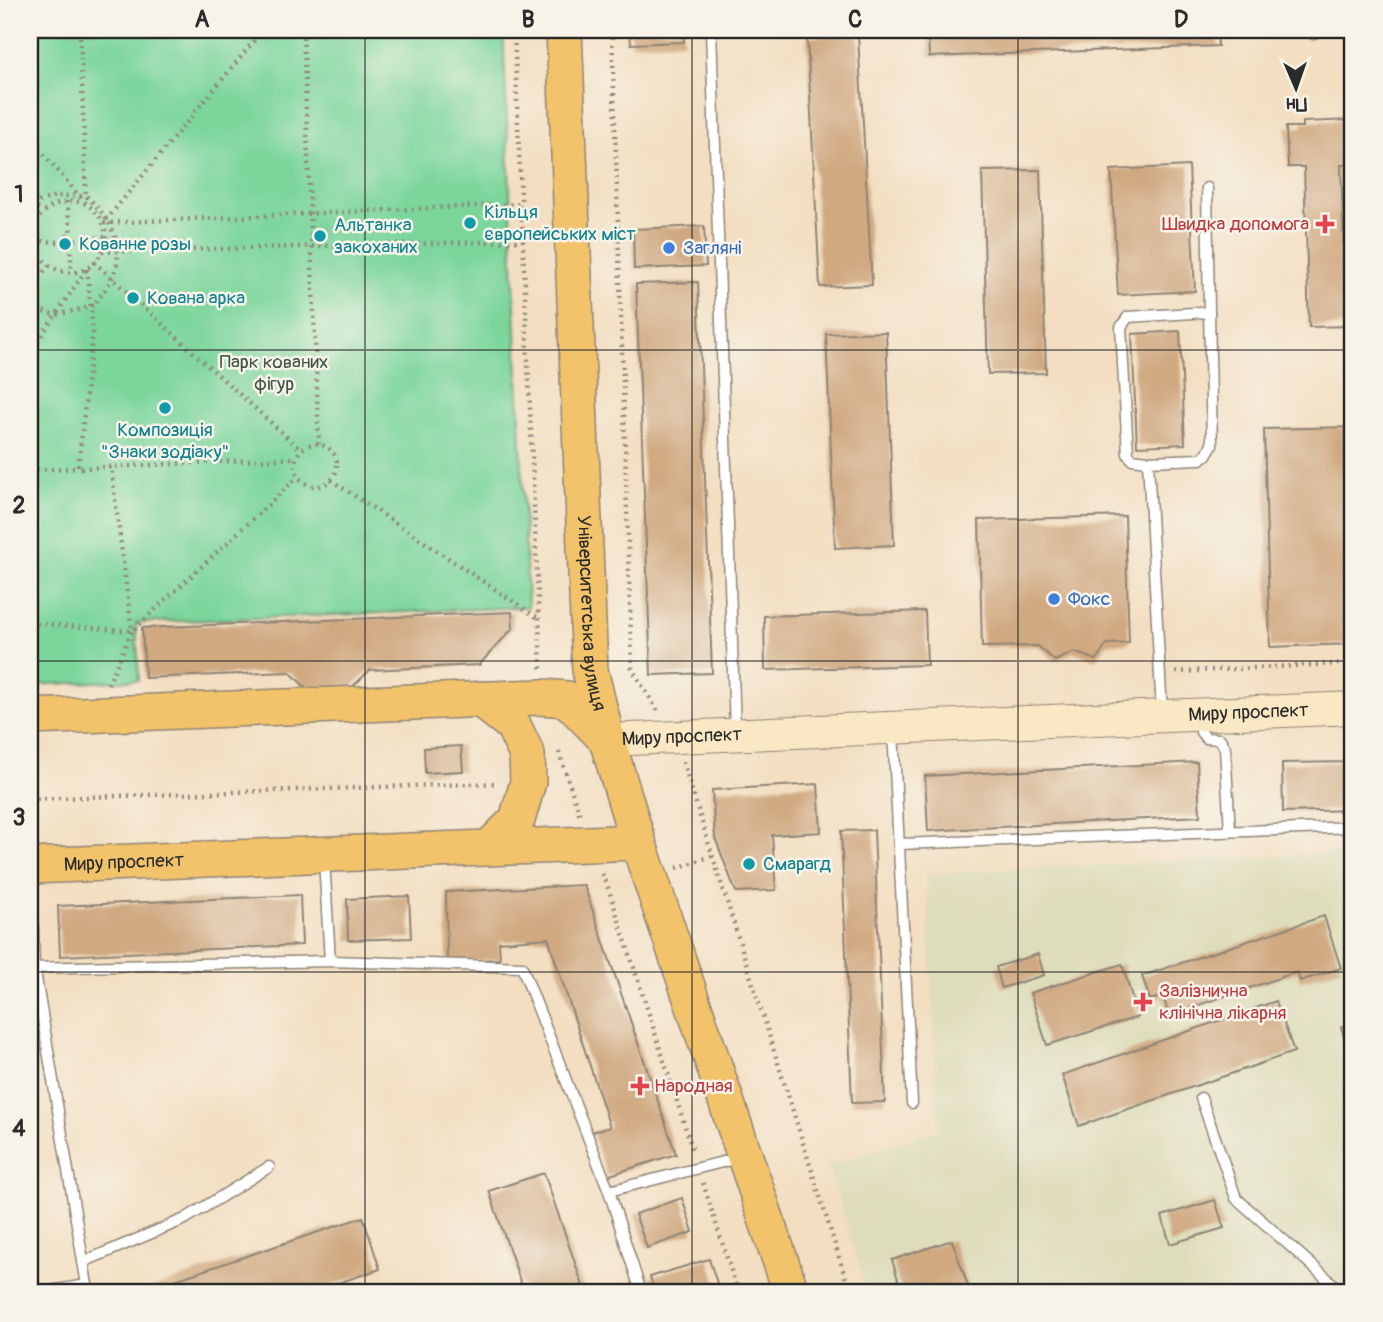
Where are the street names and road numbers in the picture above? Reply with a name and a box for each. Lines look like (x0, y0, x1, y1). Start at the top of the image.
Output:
street label: Університетська вулиця (572, 515, 612, 713)
street label: Миру проспект (1188, 698, 1309, 727)
street label: Миру проспект (621, 722, 743, 751)
street label: Миру проспект (63, 848, 185, 877)

